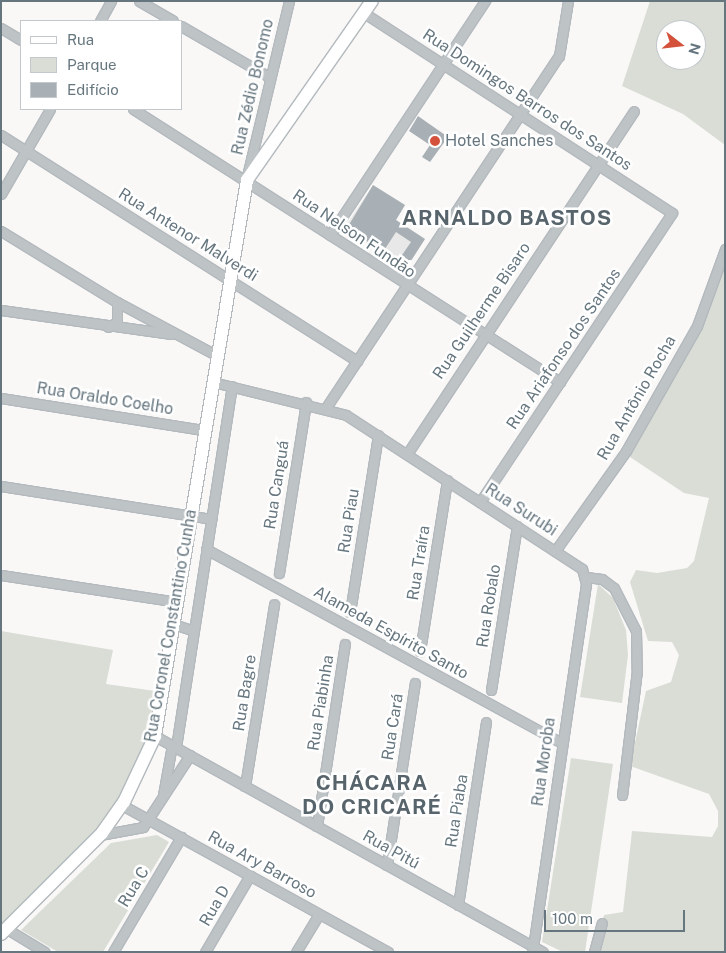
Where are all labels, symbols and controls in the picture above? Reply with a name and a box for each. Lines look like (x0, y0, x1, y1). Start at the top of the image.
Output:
street label: Rua Zédio Bonomo (228, 17, 278, 157)
legend (20, 20, 182, 110)
north arrow (656, 20, 706, 70)
street label: Rua Domingos Barros dos Santos (419, 25, 635, 175)
text: Rua (67, 31, 94, 48)
text: N (685, 41, 704, 56)
text: Parque (67, 56, 117, 73)
text: Edifício (67, 81, 119, 98)
place label: Hotel Sanches (445, 131, 553, 151)
marker: Hotel Sanches (429, 135, 441, 147)
street label: Rua Antenor Malverdi (115, 184, 261, 286)
street label: Rua Nelson Fundão (289, 186, 419, 282)
district label: ARNALDO BASTOS (400, 205, 614, 231)
street label: Rua Guilherme Bisaro (429, 239, 535, 383)
street label: Rua Ariafonso dos Santos (503, 265, 625, 433)
street label: Rua Antônio Rocha (594, 332, 680, 464)
street label: Rua Oraldo Coelho (35, 379, 175, 419)
street label: Rua Canguá (261, 439, 293, 531)
street label: Rua Surubi (481, 480, 561, 540)
street label: Rua Piau (334, 487, 364, 555)
street label: Rua Coronel Constantino Cunha (141, 508, 201, 744)
street label: Rua Traíra (404, 524, 434, 602)
street label: Rua Robalo (473, 563, 505, 649)
street label: Alameda Espírito Santo (310, 582, 472, 684)
street label: Rua Bagre (229, 653, 261, 733)
street label: Rua Piabinha (304, 654, 338, 752)
street label: Rua Cará (378, 692, 408, 762)
street label: Rua Moroba (528, 716, 560, 808)
district label: CHÁCARA DO CRICARÉ (301, 770, 443, 820)
street label: Rua Piaba (442, 773, 472, 849)
street label: Rua Ary Barroso (204, 827, 320, 903)
street label: Rua Pitú (359, 827, 423, 873)
street label: Rua C (115, 863, 153, 911)
street label: Rua D (196, 882, 234, 930)
scale bar (546, 900, 687, 932)
text: 100 m (552, 910, 593, 927)

